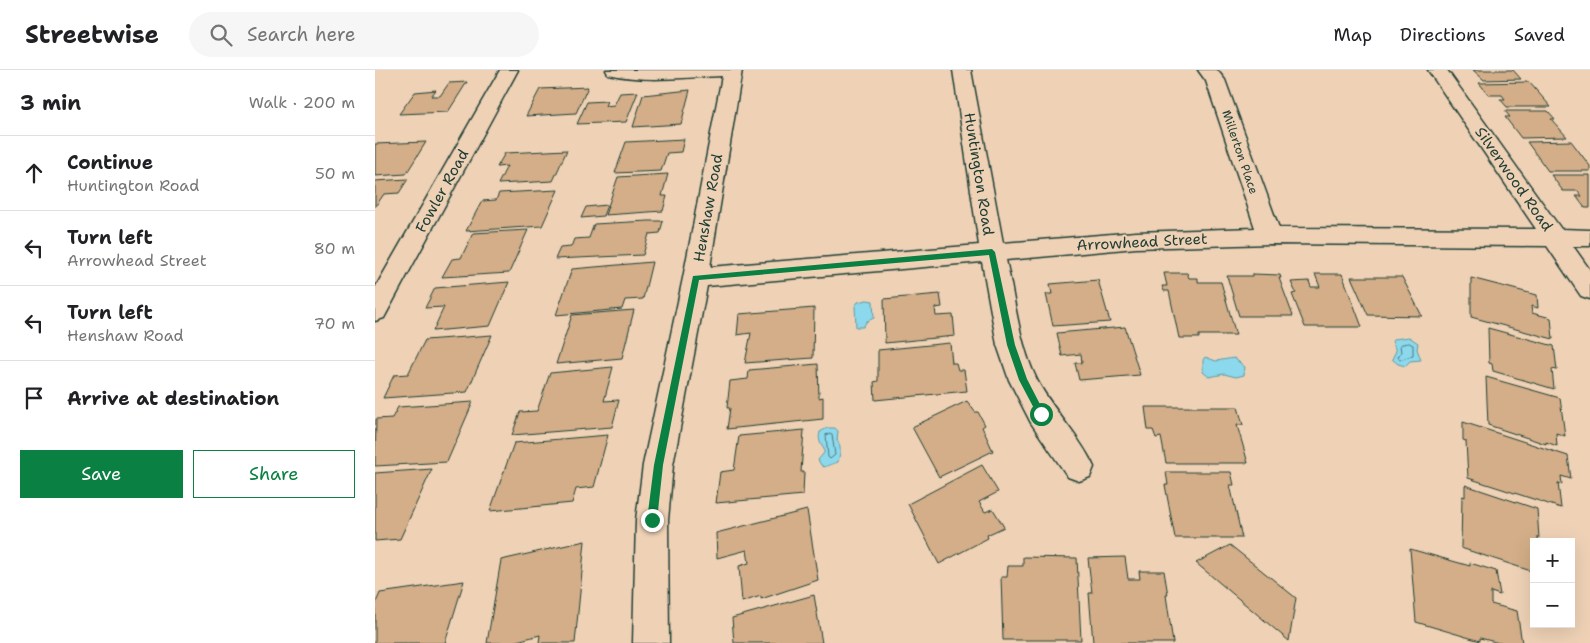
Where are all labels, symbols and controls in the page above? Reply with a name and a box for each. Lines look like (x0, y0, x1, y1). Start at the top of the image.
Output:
search box (189, 12, 539, 57)
text: Streetwise (25, 19, 159, 51)
icon: search (207, 21, 235, 49)
text: Search here (247, 22, 356, 47)
text: Map (1334, 23, 1372, 47)
text: Directions (1400, 23, 1486, 47)
text: Saved (1514, 23, 1565, 47)
text: 3 min (20, 89, 81, 117)
text: Walk · 200 m (249, 92, 355, 113)
street label: Millerton Place (1218, 108, 1262, 196)
street label: Huntington Road (959, 111, 999, 237)
street label: Silverwood Road (1471, 123, 1558, 236)
street label: Fowler Road (411, 145, 473, 236)
text: Continue (67, 150, 153, 175)
street label: Henshaw Road (689, 152, 727, 264)
icon: ahead (20, 159, 48, 187)
text: 50 m (315, 163, 355, 184)
text: Huntington Road (67, 175, 199, 196)
text: Turn left (67, 225, 153, 250)
street label: Arrowhead Street (1076, 229, 1208, 255)
icon: left (20, 234, 48, 262)
text: 80 m (314, 238, 355, 259)
text: Arrowhead Street (67, 250, 207, 271)
text: Turn left (67, 300, 153, 325)
icon: left (20, 309, 48, 337)
text: 70 m (314, 313, 355, 334)
text: Henshaw Road (67, 325, 184, 346)
icon: arrive (20, 384, 48, 412)
text: Arrive at destination (67, 386, 279, 411)
route start (1030, 403, 1053, 426)
button: Save (20, 450, 183, 498)
button: Share (193, 450, 355, 498)
route end (641, 509, 664, 532)
map controls (1530, 538, 1575, 628)
button: + (1530, 538, 1575, 583)
button: − (1530, 583, 1575, 628)

